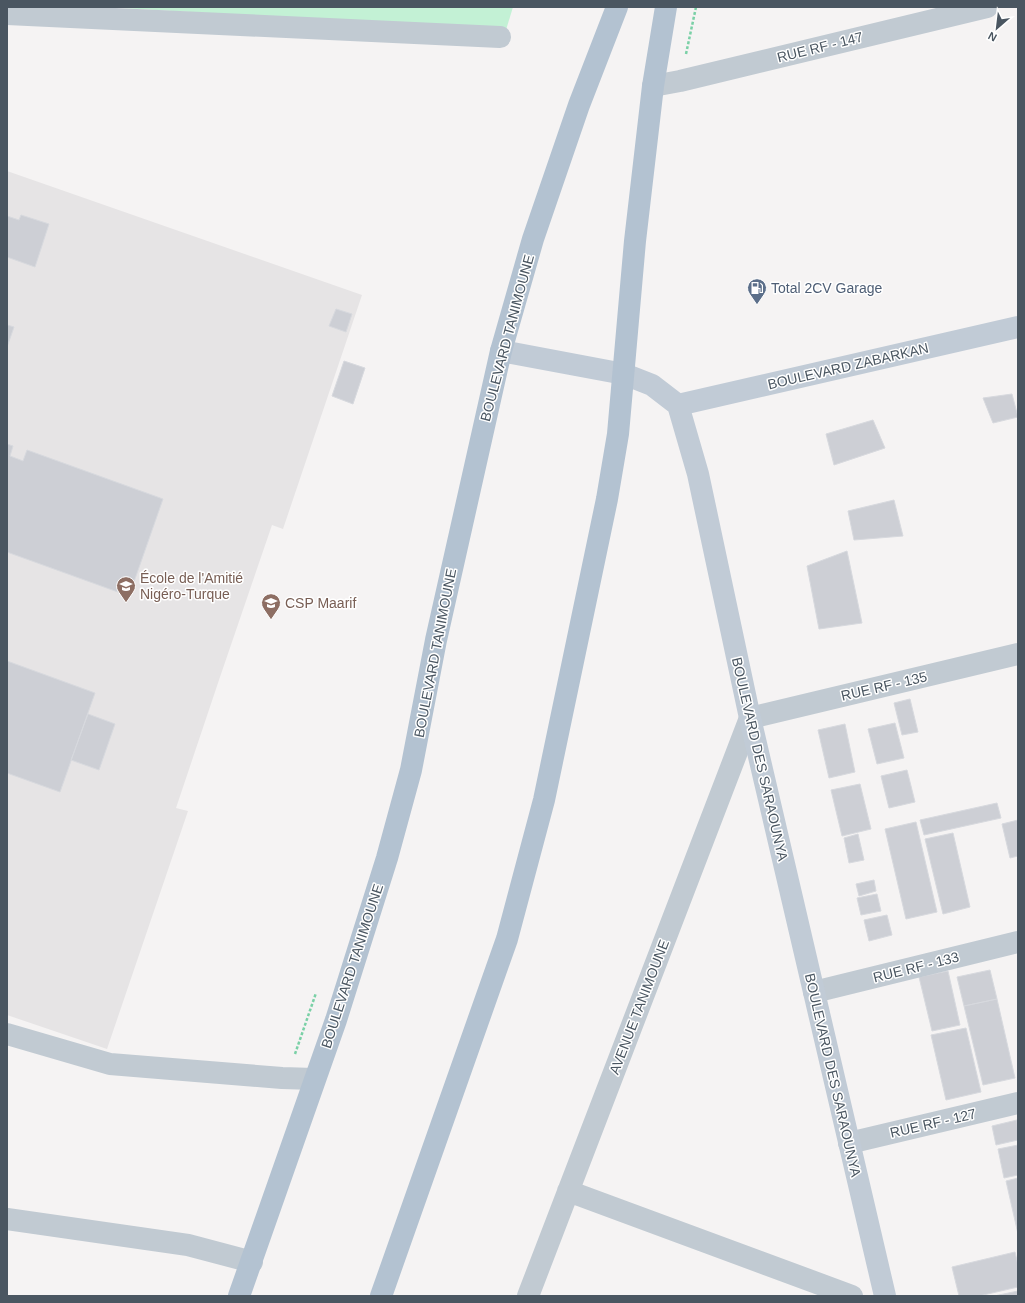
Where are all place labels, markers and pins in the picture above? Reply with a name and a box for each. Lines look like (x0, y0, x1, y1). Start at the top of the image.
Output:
fuel station icon: Total 2CV Garage (746, 277, 768, 305)
place label: Total 2CV Garage (771, 280, 882, 296)
place label: École de l'Amitié Nigéro-Turque (140, 570, 243, 602)
school or university icon: École de l'Amitié Nigéro-Turque (115, 575, 137, 603)
school or university icon: CSP Maarif (260, 592, 282, 620)
place label: CSP Maarif (285, 595, 356, 611)

